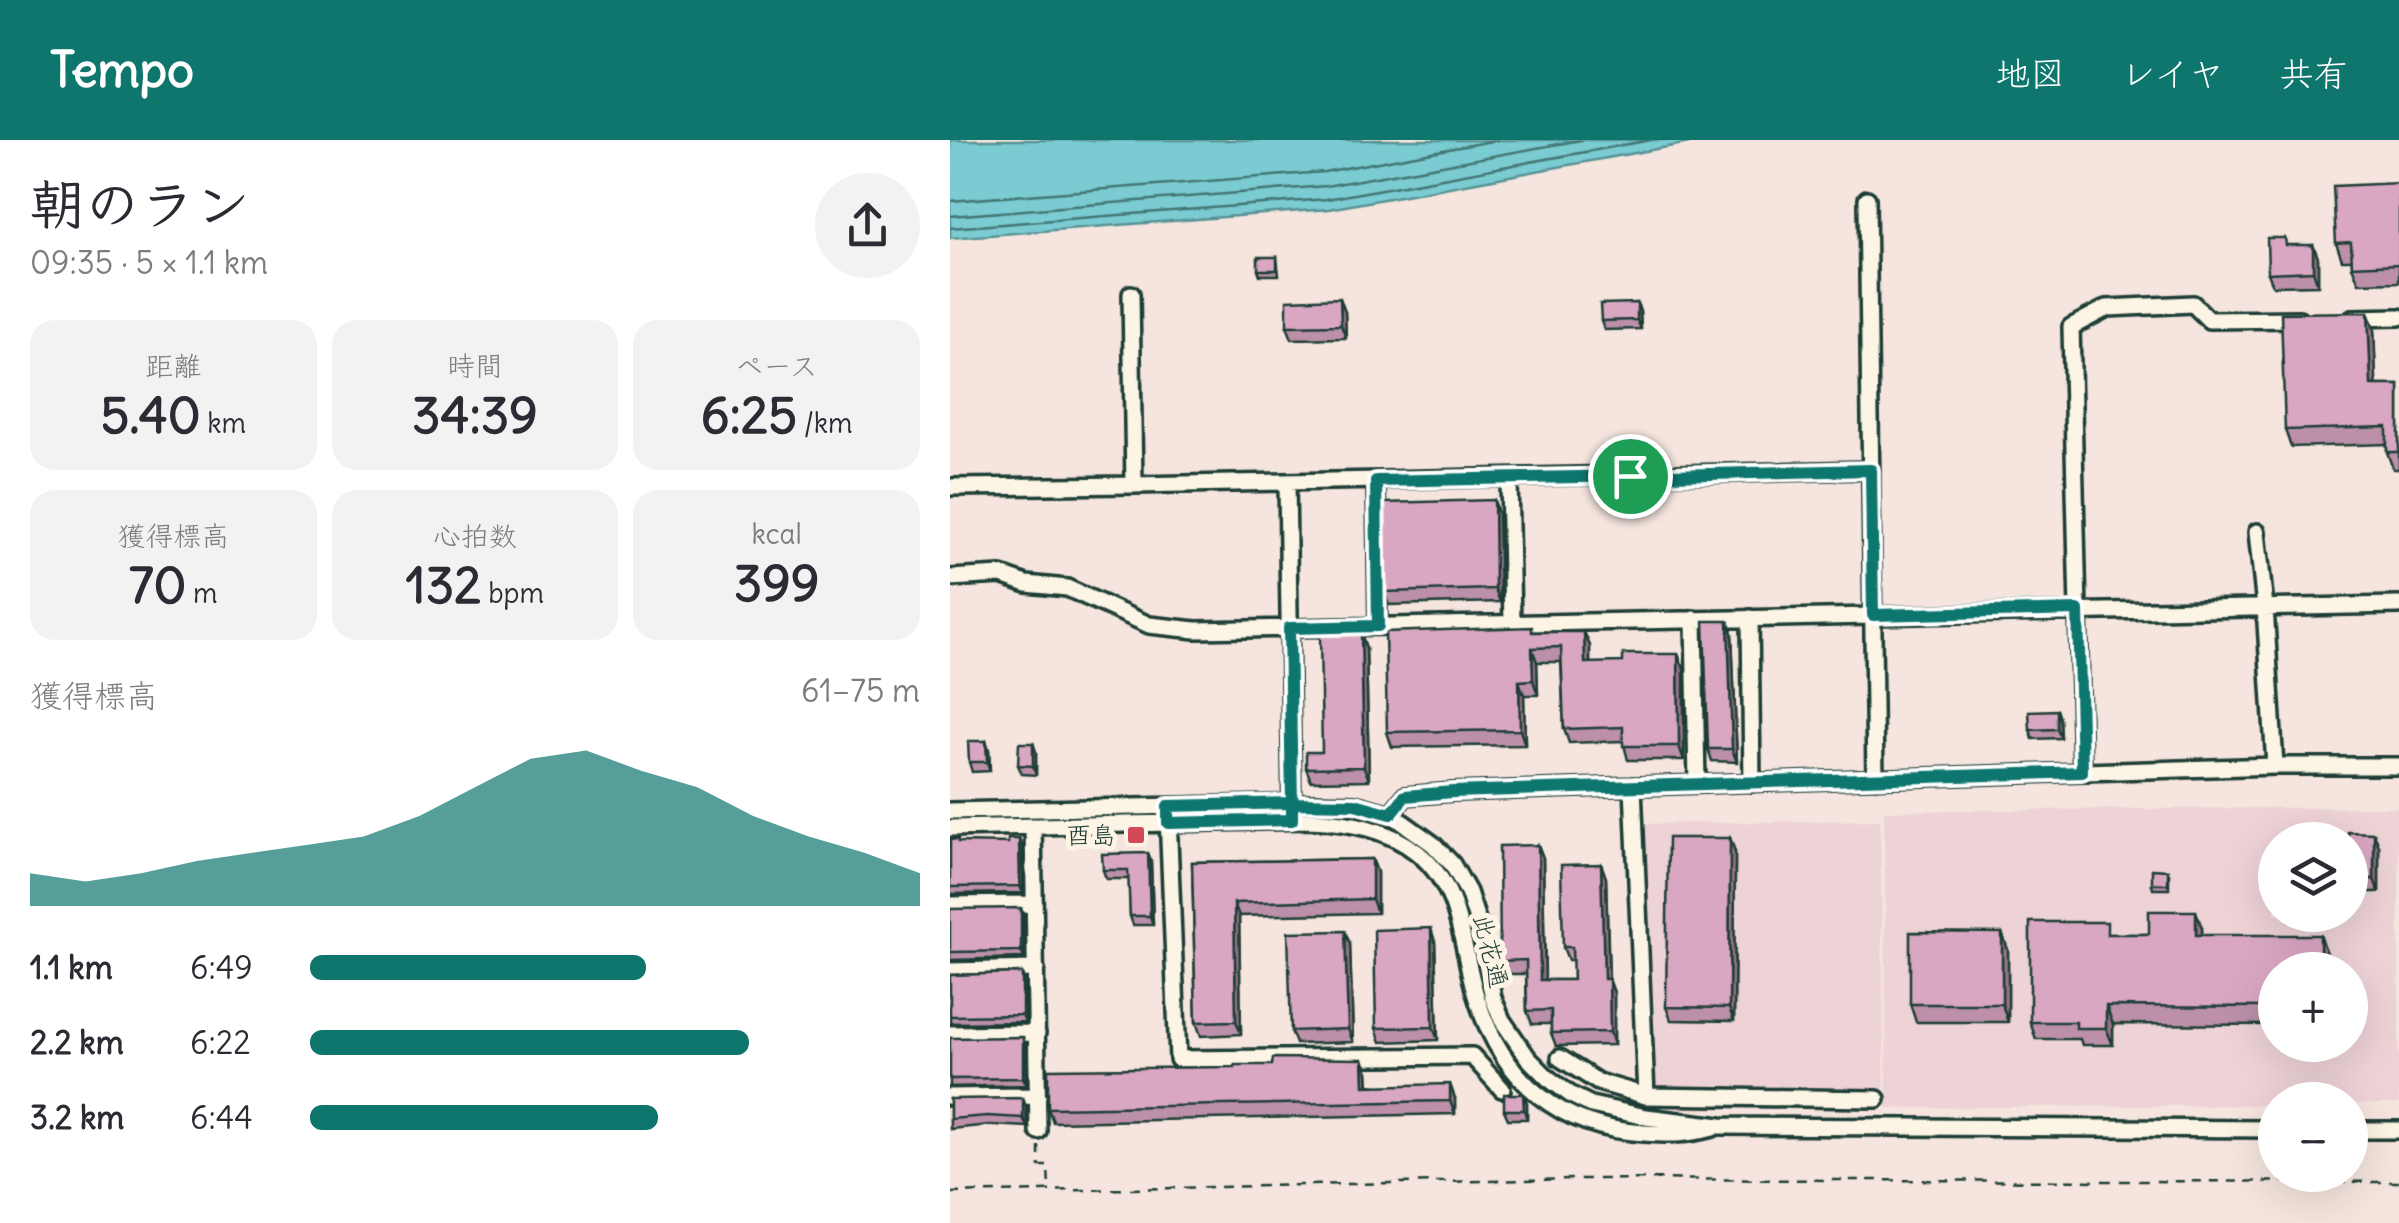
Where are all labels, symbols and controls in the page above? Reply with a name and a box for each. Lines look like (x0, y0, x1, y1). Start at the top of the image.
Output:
text: Tempo (50, 40, 194, 100)
text: 地図 (1995, 51, 2065, 95)
text: レイヤ (2120, 51, 2224, 95)
text: 共有 (2279, 51, 2349, 95)
text: 朝のラン (30, 170, 250, 239)
button: share (815, 173, 920, 278)
text: 09:35 · 5 × 1.1 km (30, 242, 268, 283)
text: 距離 (145, 348, 201, 384)
text: 時間 (447, 348, 503, 384)
text: ペース (735, 348, 818, 384)
text: 5.40 (101, 384, 201, 447)
text: 34:39 (412, 384, 538, 447)
text: 6:25 (701, 384, 797, 447)
text: km (201, 405, 246, 441)
text: /km (797, 405, 853, 441)
pin (1588, 434, 1673, 519)
icon: arrive (1603, 449, 1658, 504)
text: kcal (751, 516, 802, 552)
text: 獲得標高 (117, 518, 229, 554)
text: 心拍数 (433, 518, 517, 554)
text: 399 (734, 552, 820, 615)
text: 70 (129, 554, 186, 617)
text: 132 (406, 554, 482, 617)
text: m (186, 575, 218, 611)
text: bpm (482, 575, 544, 611)
text: 61–75 m (801, 670, 920, 711)
text: 獲得標高 (30, 675, 158, 716)
place label: 酉島 (1066, 819, 1116, 851)
map controls (2258, 822, 2368, 1192)
button: layers (2258, 822, 2368, 932)
marker: 酉島 (1125, 824, 1147, 846)
street label: 此花通 (1466, 911, 1516, 991)
text: 1.1 km (30, 947, 113, 988)
text: 6:49 (190, 947, 253, 988)
button: + (2258, 952, 2368, 1062)
text: 2.2 km (30, 1022, 124, 1063)
text: 6:22 (190, 1022, 251, 1063)
button: − (2258, 1082, 2368, 1192)
text: 3.2 km (30, 1097, 124, 1138)
text: 6:44 (190, 1097, 253, 1138)

